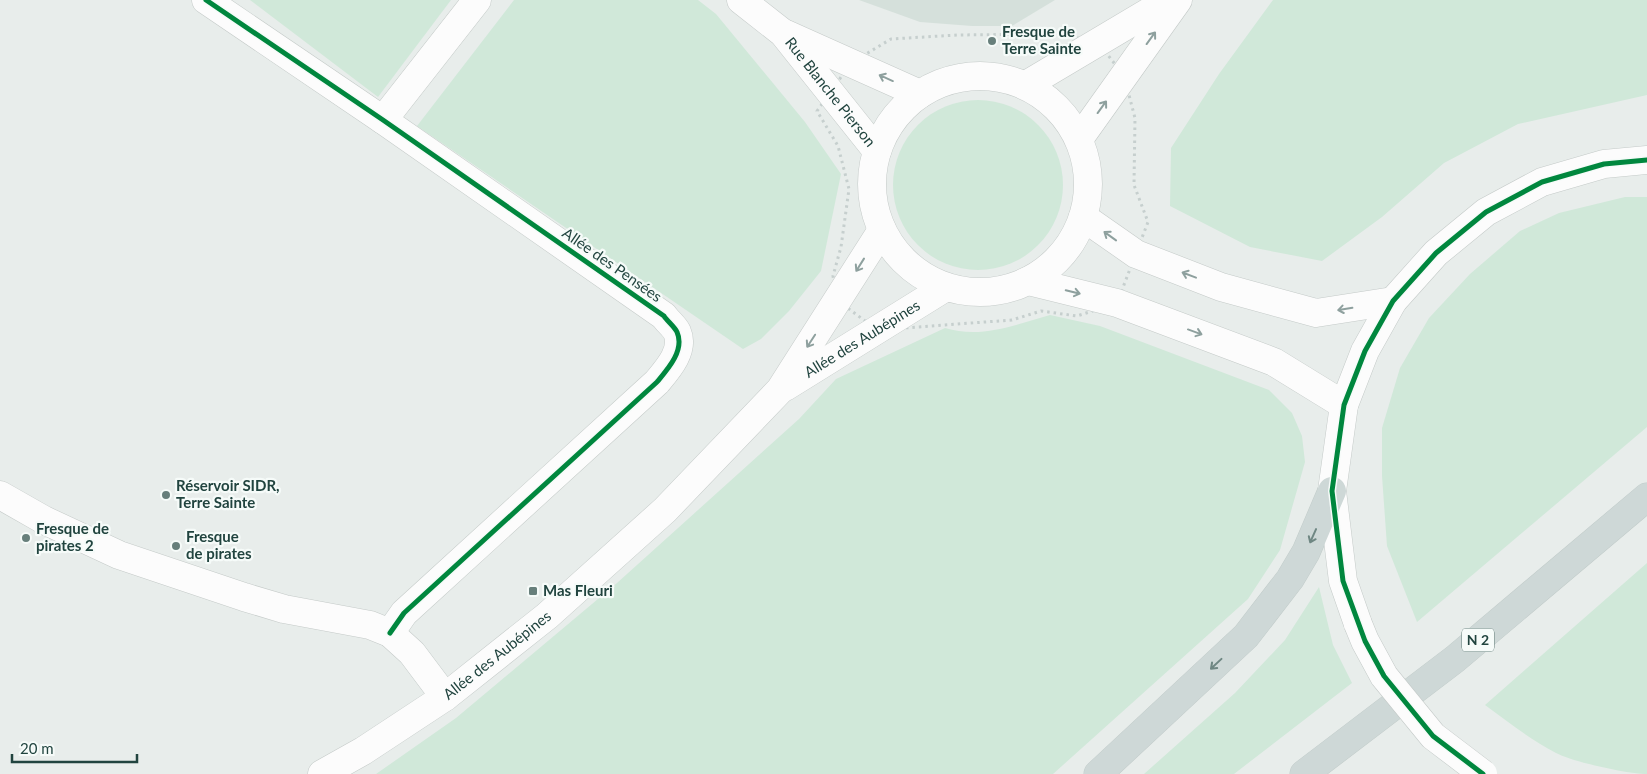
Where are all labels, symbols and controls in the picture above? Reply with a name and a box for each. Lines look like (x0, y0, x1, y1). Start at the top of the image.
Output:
place label: Fresque de Terre Sainte (1002, 22, 1081, 57)
one-way arrow (1146, 31, 1156, 45)
street label: Rue Blanche Pierson (782, 33, 880, 150)
marker: Fresque de Terre Sainte (986, 35, 998, 47)
one-way arrow (879, 73, 894, 83)
one-way arrow (1097, 100, 1107, 114)
street label: Allée des Pensées (559, 223, 666, 305)
one-way arrow (1104, 230, 1117, 241)
one-way arrow (854, 258, 864, 272)
one-way arrow (1182, 270, 1197, 279)
one-way arrow (1064, 288, 1080, 297)
street label: Allée des Aubépines (801, 296, 923, 381)
one-way arrow (1338, 304, 1354, 314)
one-way arrow (1187, 328, 1203, 337)
one-way arrow (806, 334, 816, 348)
place label: Réservoir SIDR, Terre Sainte (176, 476, 280, 511)
marker: Réservoir SIDR, Terre Sainte (160, 489, 172, 501)
place label: Fresque de pirates 2 (36, 519, 109, 554)
place label: Fresque de pirates (186, 527, 252, 562)
one-way arrow (1307, 528, 1317, 543)
marker: Fresque de pirates 2 (20, 532, 32, 544)
marker: Fresque de pirates (170, 540, 182, 552)
place label: Mas Fleuri (543, 581, 613, 599)
marker: Mas Fleuri (527, 585, 539, 597)
street label: Allée des Aubépines (439, 606, 554, 703)
road number: N 2 (1462, 628, 1494, 652)
one-way arrow (1209, 658, 1222, 670)
scale bar (12, 732, 138, 764)
text: 20 m (20, 739, 54, 757)

